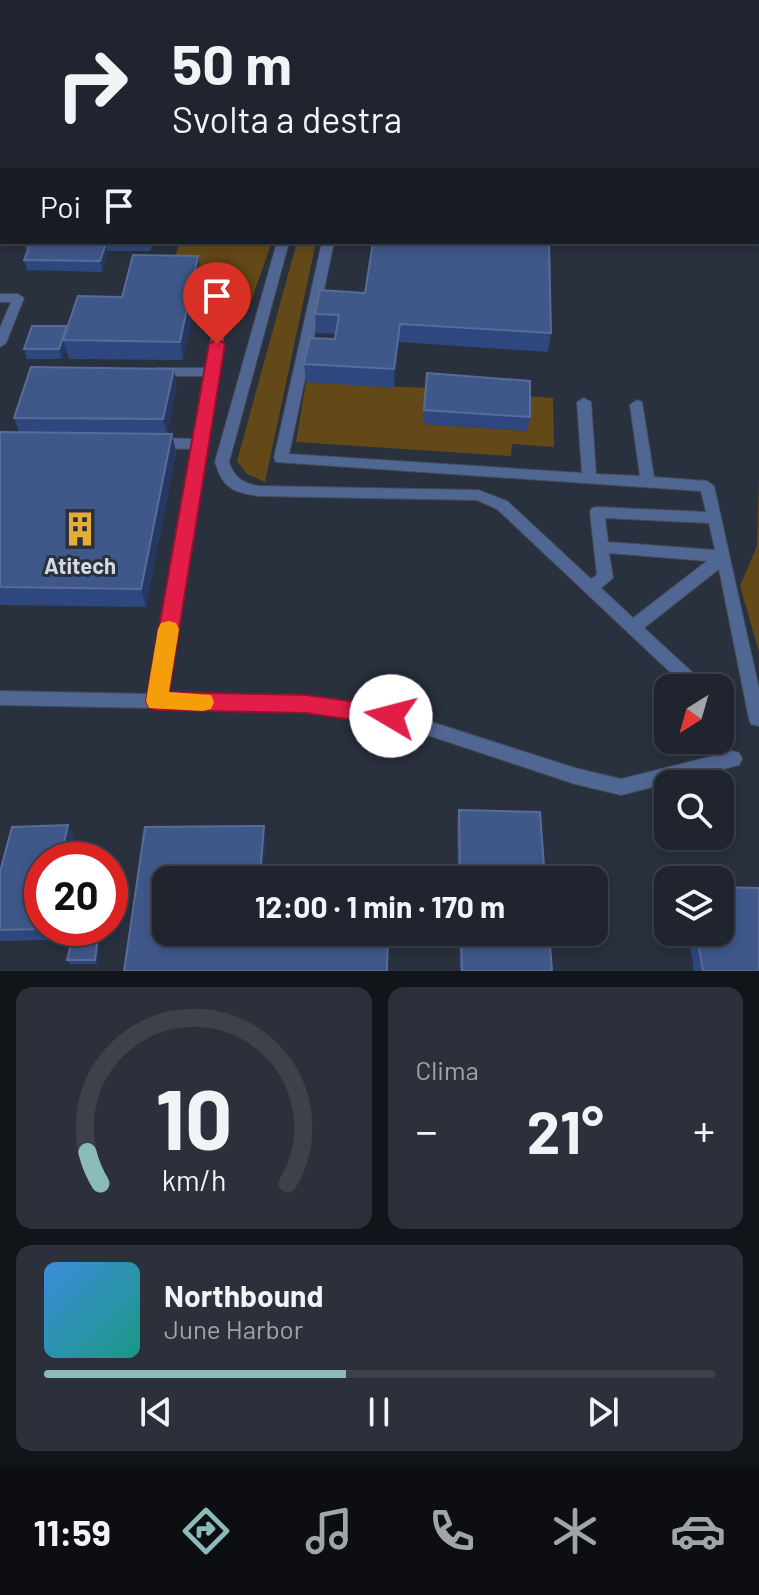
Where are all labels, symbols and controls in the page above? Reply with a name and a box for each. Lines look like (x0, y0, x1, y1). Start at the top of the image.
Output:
text: 50 m (172, 29, 292, 96)
icon: right (40, 32, 144, 136)
text: Svolta a destra (172, 97, 402, 140)
icon: arrive (97, 184, 141, 228)
text: Poi (40, 188, 81, 224)
pin (183, 262, 251, 344)
icon: arrive (195, 274, 239, 318)
building icon: Atitech (61, 510, 99, 548)
place label: Atitech (44, 552, 116, 578)
position arrow (349, 674, 433, 758)
north arrow (654, 674, 734, 754)
map controls (654, 674, 734, 946)
button: search (654, 770, 734, 850)
speed limit sign: 20 (24, 842, 128, 946)
button: layers (654, 866, 734, 946)
text: 12:00 · 1 min · 170 m (255, 888, 505, 924)
text: Clima (416, 1054, 479, 1085)
text: 10 (155, 1067, 232, 1167)
text: 21° (527, 1094, 604, 1166)
text: − (416, 1103, 438, 1156)
text: + (693, 1103, 715, 1156)
text: km/h (161, 1162, 226, 1197)
text: Northbound (164, 1277, 323, 1313)
text: June Harbor (164, 1313, 303, 1344)
icon: previous (134, 1390, 178, 1434)
icon: pause (357, 1390, 401, 1434)
icon: next (581, 1390, 625, 1434)
icon: directions (178, 1503, 234, 1559)
icon: music (301, 1503, 357, 1559)
icon: phone (424, 1503, 480, 1559)
icon: climate (547, 1503, 603, 1559)
icon: car (670, 1503, 726, 1559)
text: 11:59 (33, 1510, 111, 1553)

